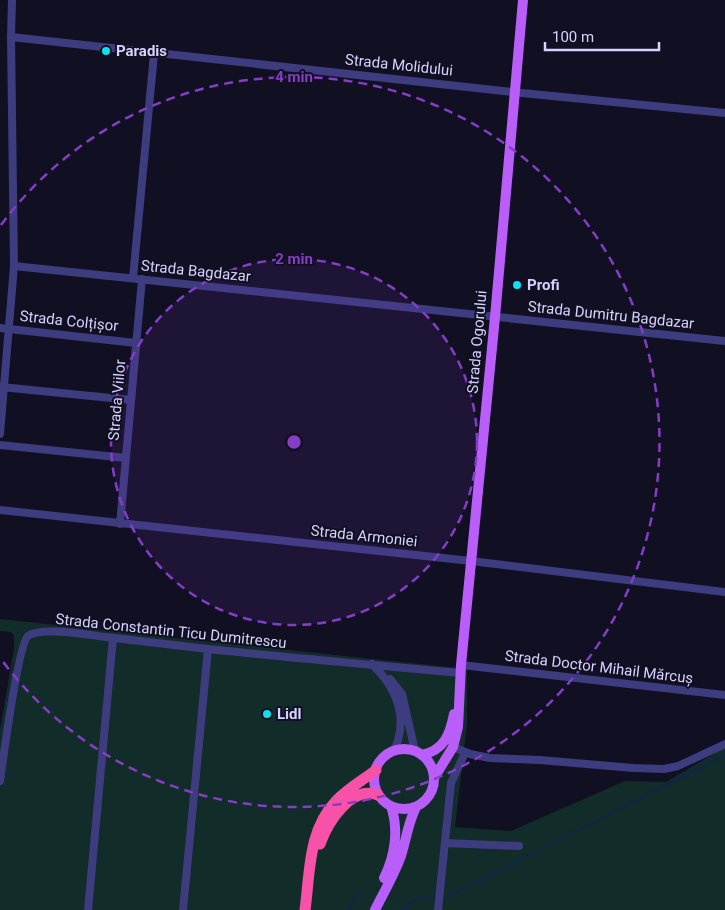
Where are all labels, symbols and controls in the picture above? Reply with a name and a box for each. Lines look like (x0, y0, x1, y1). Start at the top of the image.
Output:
scale bar (545, 20, 659, 52)
text: 100 m (552, 28, 594, 46)
place label: Paradis (116, 42, 167, 60)
marker: Paradis (100, 45, 112, 57)
street label: Strada Molidului (344, 50, 454, 80)
text: 4 min (275, 68, 313, 86)
text: 2 min (275, 250, 313, 268)
street label: Strada Bagdazar (140, 256, 252, 286)
place label: Profi (527, 276, 560, 294)
marker: Profi (511, 279, 523, 291)
street label: Strada Ogorului (464, 290, 490, 394)
street label: Strada Dumitru Bagdazar (527, 297, 695, 333)
street label: Strada Colțișor (19, 307, 119, 335)
street label: Strada Viilor (104, 359, 130, 441)
centre of rings (285, 433, 303, 451)
street label: Strada Armoniei (310, 521, 418, 551)
street label: Strada Constantin Ticu Dumitrescu (55, 610, 287, 652)
street label: Strada Doctor Mihail Mărcuș (504, 647, 694, 687)
place label: Lidl (277, 705, 302, 723)
marker: Lidl (261, 708, 273, 720)

